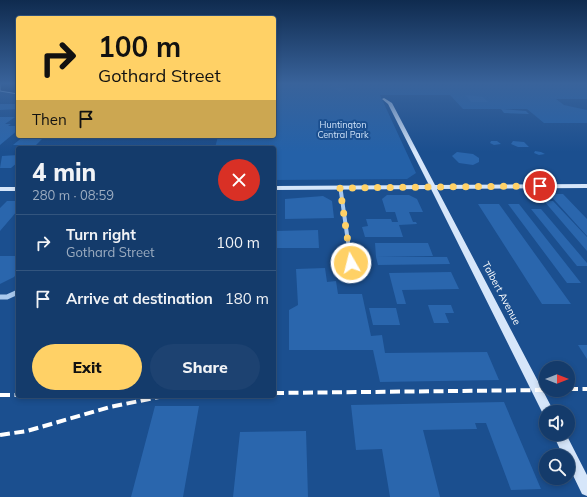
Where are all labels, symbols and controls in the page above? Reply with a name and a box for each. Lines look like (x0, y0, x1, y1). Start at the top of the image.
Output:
text: 100 m (98, 29, 181, 64)
icon: right (32, 32, 84, 84)
text: Gothard Street (98, 64, 221, 87)
icon: arrive (75, 108, 97, 130)
text: Then (32, 110, 67, 129)
park label: Huntington Central Park (317, 119, 369, 140)
text: 4 min (32, 157, 96, 187)
button: close (218, 159, 260, 201)
pin (523, 169, 557, 203)
icon: arrive (529, 175, 551, 197)
text: 280 m · 08:59 (32, 187, 114, 203)
text: Turn right (66, 225, 136, 244)
icon: right (32, 232, 54, 254)
text: 100 m (216, 233, 260, 252)
position arrow (330, 242, 372, 284)
text: Gothard Street (66, 244, 155, 260)
street label: Talbert Avenue (479, 259, 524, 327)
icon: arrive (32, 288, 54, 310)
text: Arrive at destination (66, 289, 213, 308)
text: 180 m (225, 289, 269, 308)
button: Exit (32, 344, 142, 390)
button: Share (150, 344, 260, 390)
north arrow (539, 361, 575, 397)
map controls (539, 361, 575, 485)
button: sound (539, 405, 575, 441)
button: search (539, 449, 575, 485)

